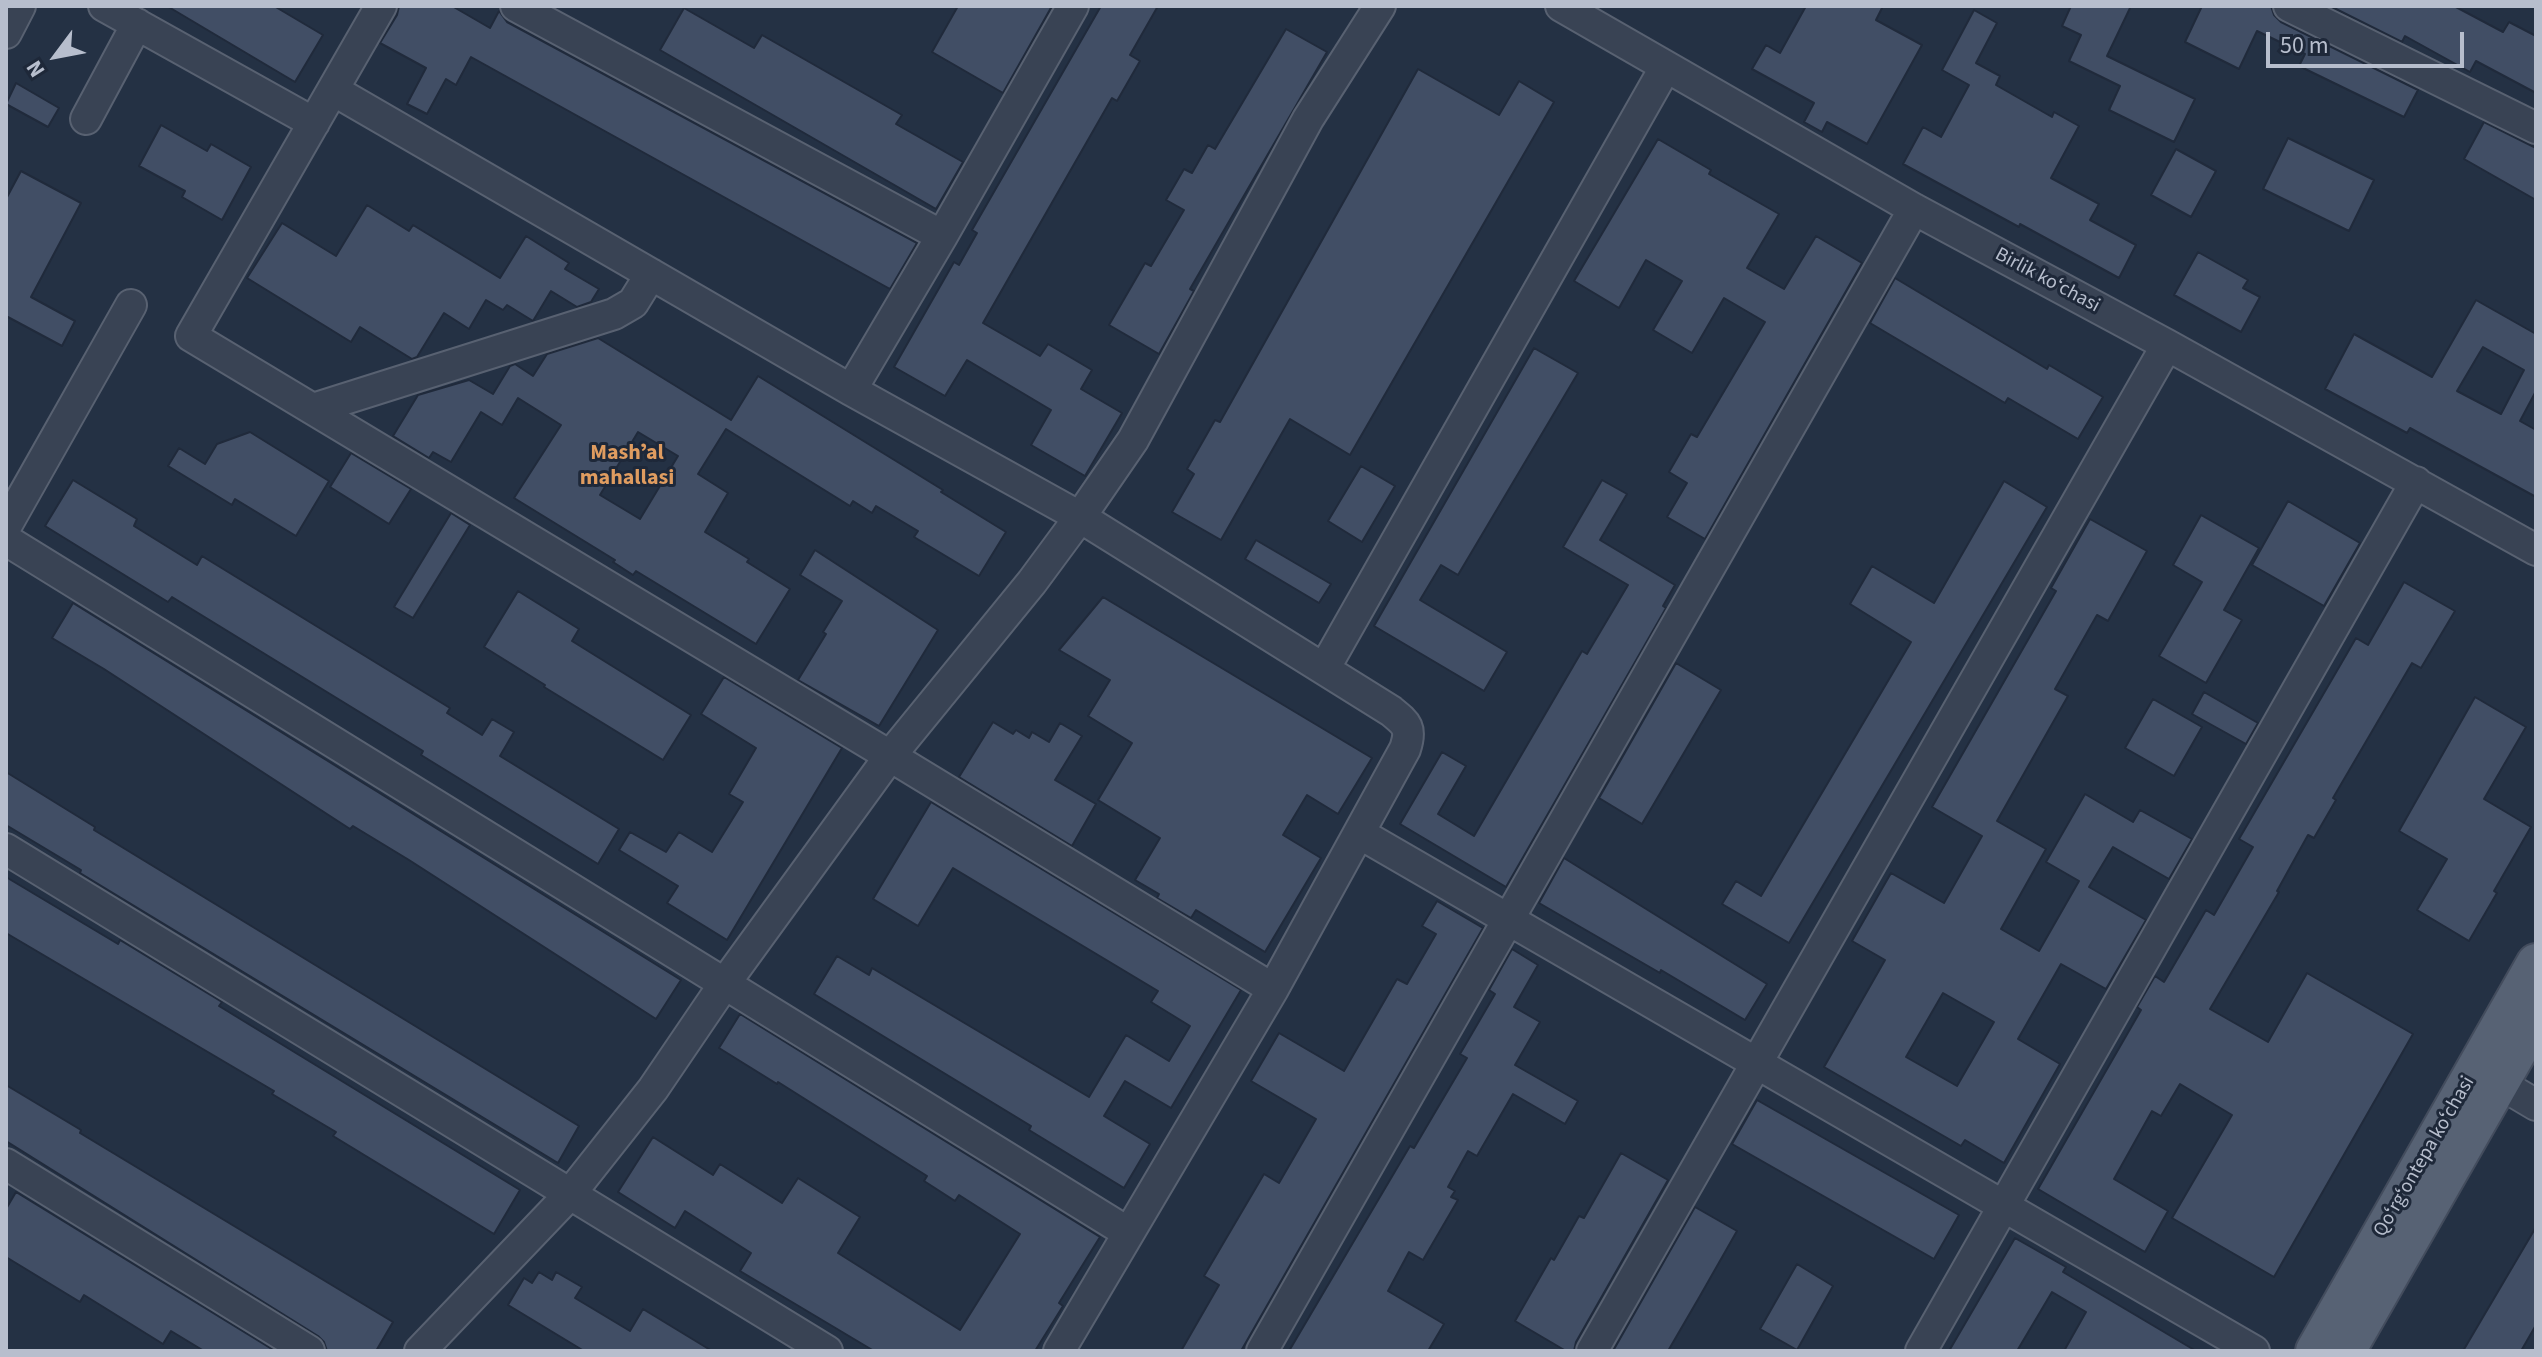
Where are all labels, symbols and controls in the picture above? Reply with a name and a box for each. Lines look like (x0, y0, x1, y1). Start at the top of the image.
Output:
north arrow (16, 16, 96, 96)
scale bar (2270, 16, 2468, 66)
text: 50 m (2280, 28, 2329, 63)
text: N (18, 54, 53, 83)
street label: Birlik koʻchasi (1990, 243, 2104, 319)
district label: Mashʼal mahallasi (580, 441, 674, 492)
street label: Qoʻrgʻontepa koʻchasi (2369, 1072, 2481, 1242)

